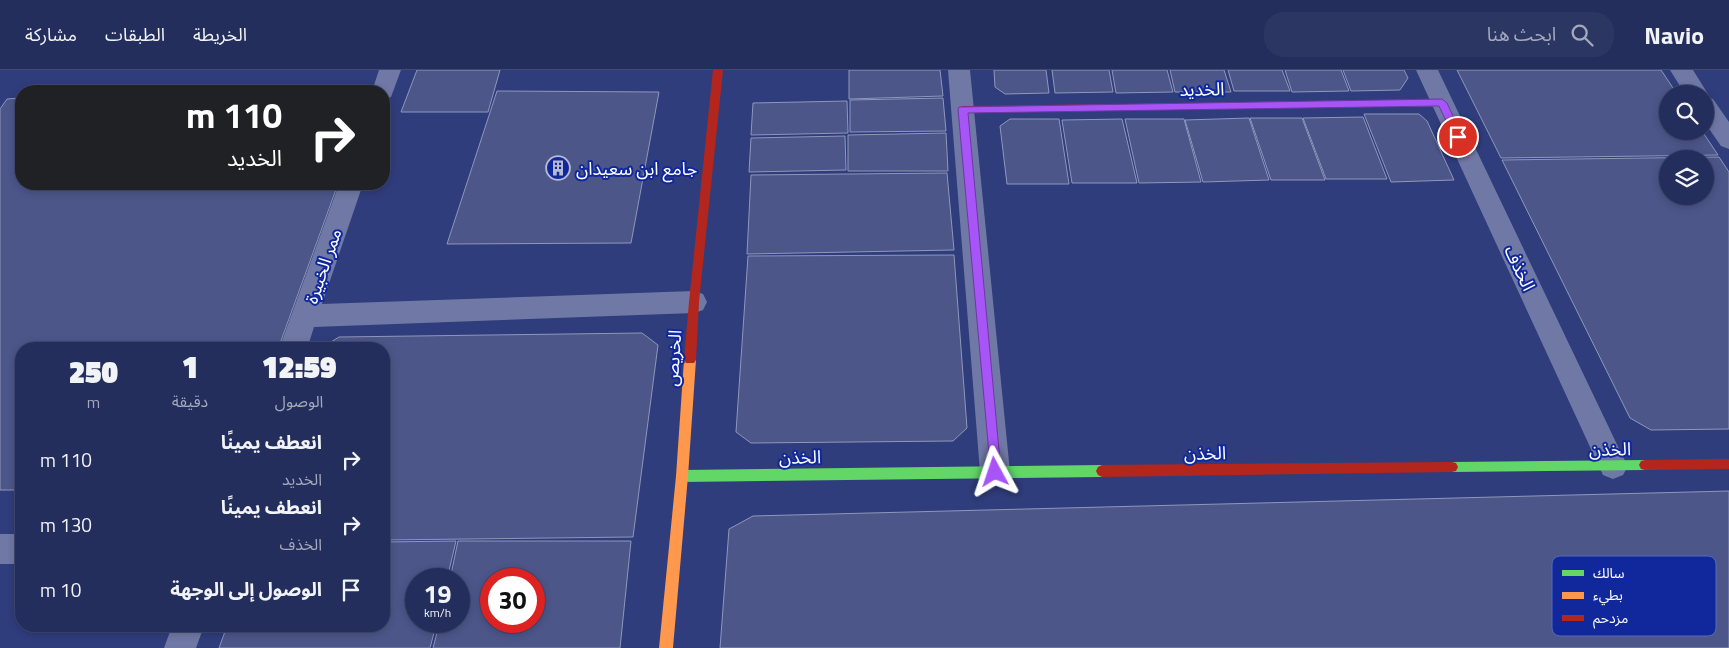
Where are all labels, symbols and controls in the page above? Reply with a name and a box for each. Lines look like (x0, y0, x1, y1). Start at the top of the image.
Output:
search box (1264, 12, 1614, 57)
text: Navio (1644, 17, 1704, 53)
text: ابحث هنا (1487, 19, 1556, 48)
text: مشاركة (25, 21, 77, 48)
text: الطبقات (105, 21, 165, 48)
text: الخريطة (193, 21, 247, 48)
icon: search (1568, 21, 1596, 49)
street label: الخديد (1179, 75, 1225, 103)
map controls (1659, 85, 1714, 205)
button: search (1659, 85, 1714, 140)
text: 110 m (186, 88, 282, 142)
icon: right (300, 105, 365, 170)
pin (1437, 116, 1479, 158)
icon: arrive (1444, 123, 1472, 151)
text: الخديد (227, 141, 282, 175)
button: layers (1659, 150, 1714, 205)
building icon: جامع ابن سعيدان (545, 155, 571, 181)
place label: جامع ابن سعيدان (576, 155, 697, 183)
street label: ممر الخبيرة (298, 225, 348, 307)
street label: الخذف (1498, 241, 1542, 295)
street label: الخريص (658, 329, 688, 387)
text: 1 (182, 344, 198, 390)
text: 12:59 (262, 344, 336, 390)
text: 250 (69, 349, 118, 395)
text: دقيقة (172, 389, 208, 413)
text: الوصول (275, 389, 323, 413)
text: m (87, 390, 100, 414)
text: انعطف يمينًا (221, 427, 322, 456)
street label: الخذن (1589, 435, 1631, 463)
street label: الخذن (1184, 439, 1226, 467)
street label: الخذن (779, 443, 821, 471)
text: 110 m (40, 445, 92, 474)
position arrow (968, 445, 1020, 497)
icon: right (337, 446, 365, 474)
text: الخديد (282, 467, 322, 491)
text: انعطف يمينًا (221, 492, 322, 521)
text: 130 m (40, 510, 92, 539)
icon: right (337, 511, 365, 539)
text: الخذف (280, 532, 322, 556)
legend (1552, 556, 1716, 636)
text: سالك (1593, 562, 1625, 583)
speed limit sign: 30 (480, 568, 545, 633)
text: الوصول إلى الوجهة (170, 574, 322, 603)
text: 10 m (40, 575, 81, 604)
text: 19 (423, 575, 452, 613)
icon: arrive (337, 576, 365, 604)
text: بطيء (1593, 584, 1623, 606)
text: km/h (424, 603, 451, 622)
text: مزدحم (1593, 607, 1628, 629)

